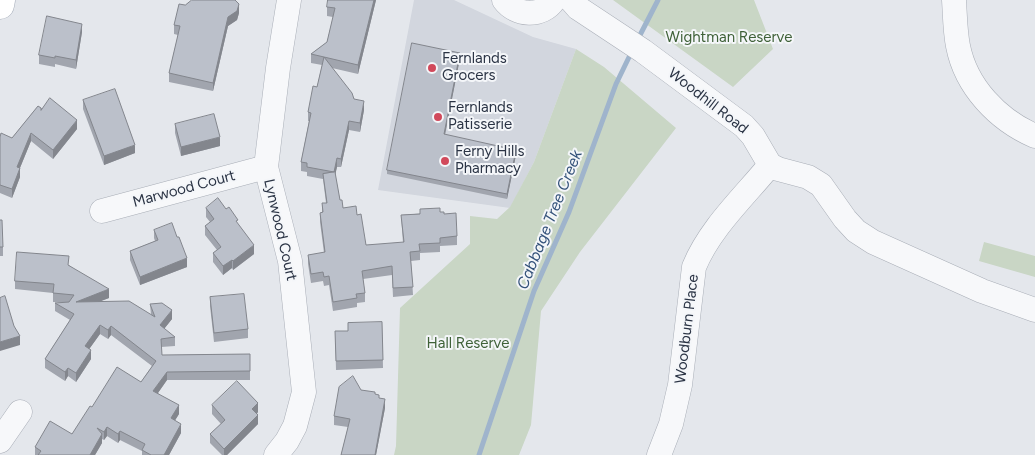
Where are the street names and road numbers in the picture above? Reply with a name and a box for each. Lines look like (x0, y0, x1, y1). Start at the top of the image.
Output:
street label: Woodhill Road (664, 64, 752, 138)
street label: Marwood Court (131, 167, 237, 211)
street label: Lynwood Court (260, 177, 300, 283)
street label: Woodburn Place (671, 273, 703, 385)

